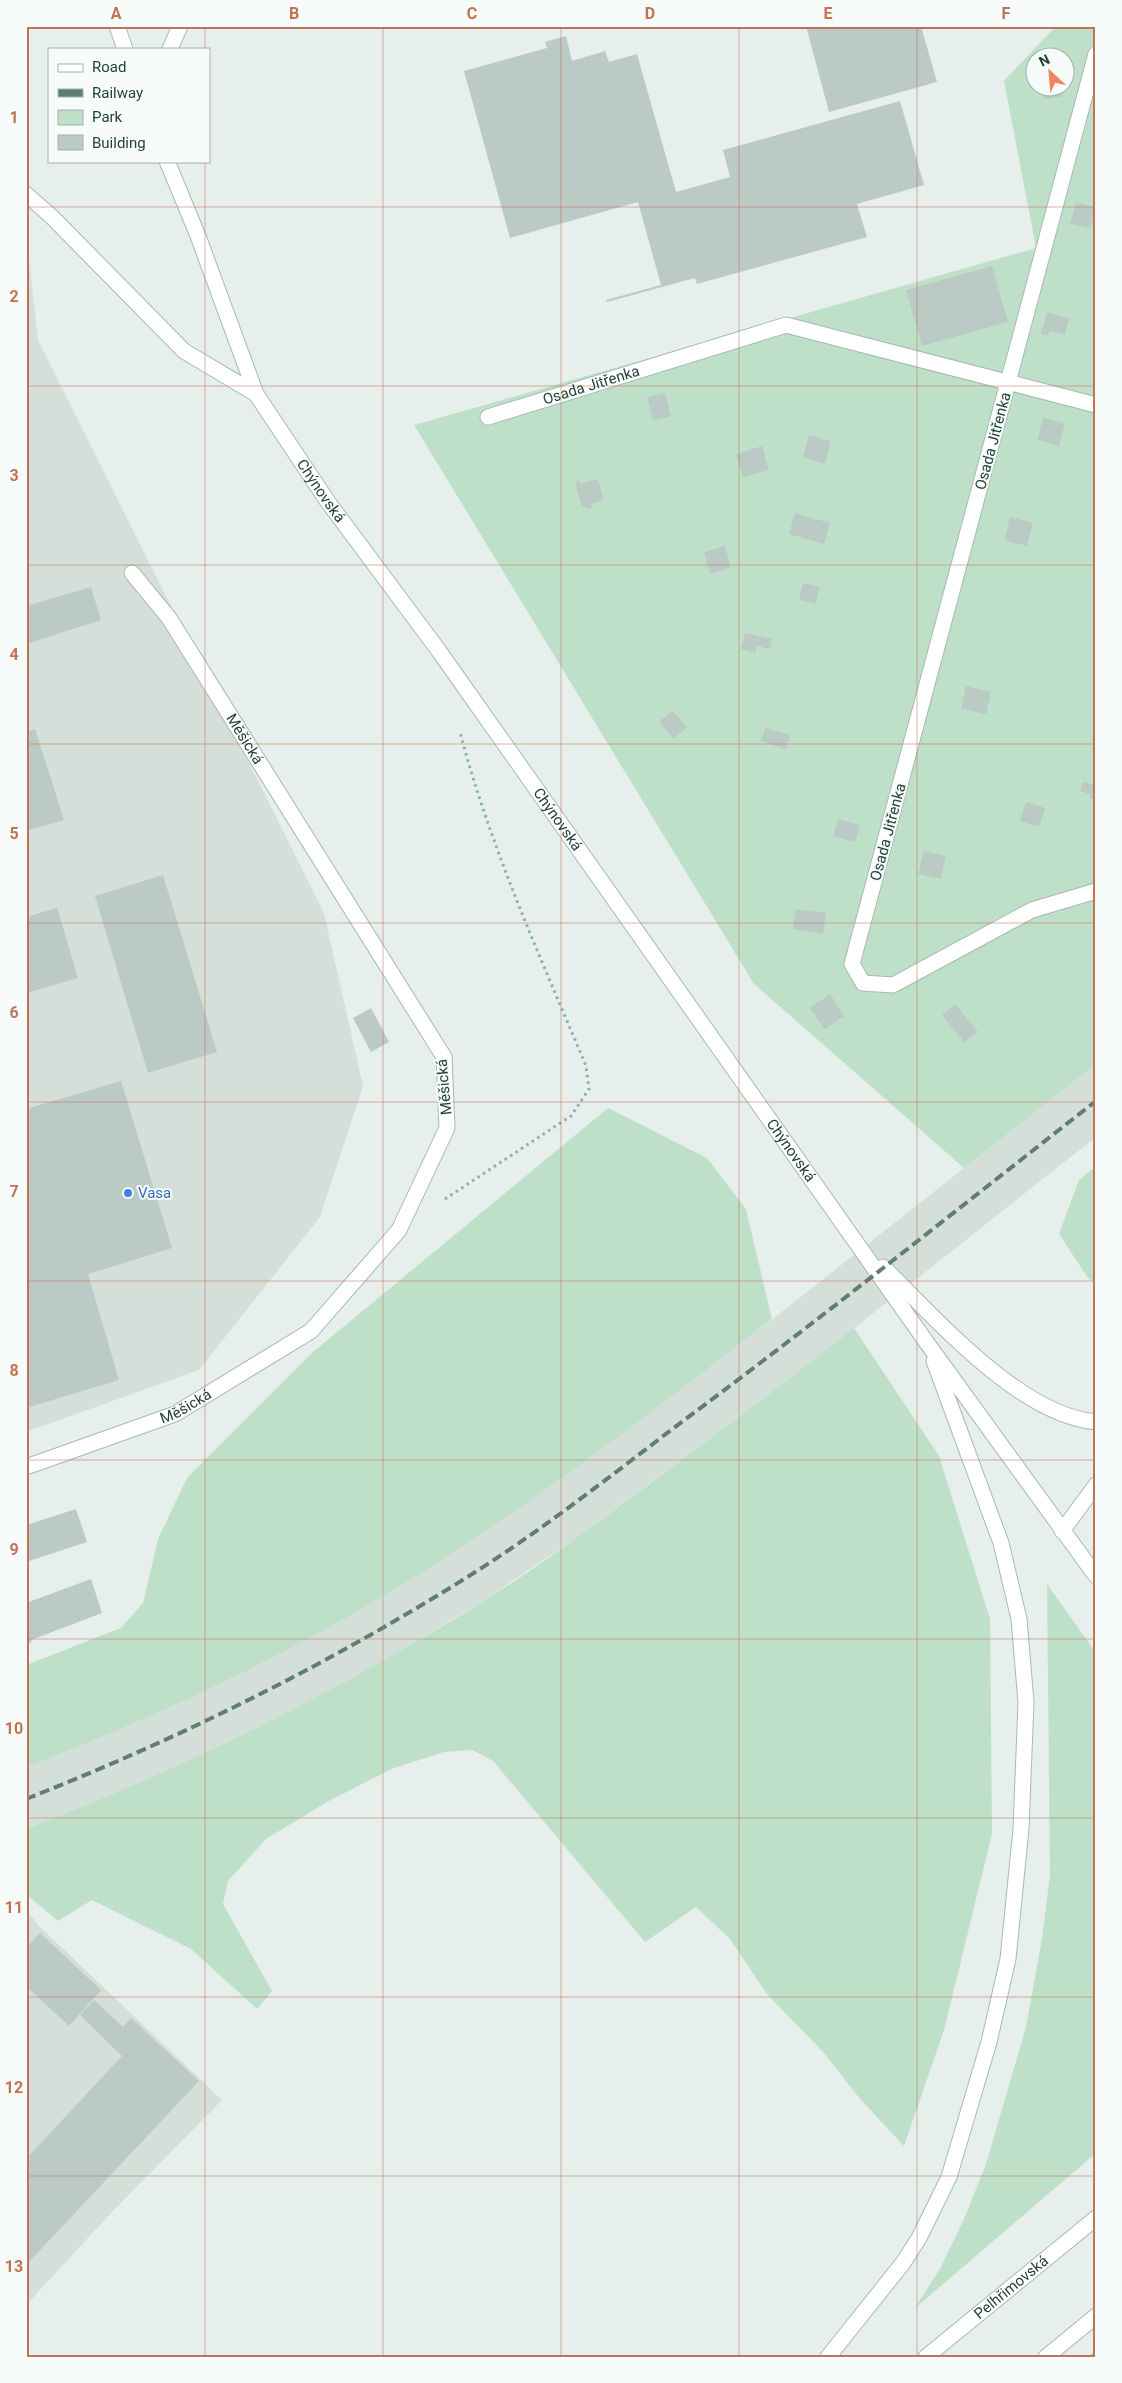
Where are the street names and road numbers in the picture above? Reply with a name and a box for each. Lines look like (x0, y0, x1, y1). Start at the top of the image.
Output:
street label: Osada Jitřenka (541, 362, 642, 409)
street label: Osada Jitřenka (971, 390, 1015, 492)
street label: Chýnovská (293, 456, 349, 526)
street label: Měšická (222, 710, 267, 768)
street label: Osada Jitřenka (866, 781, 910, 883)
street label: Chýnovská (529, 784, 586, 854)
street label: Měšická (433, 1058, 455, 1116)
street label: Chýnovská (763, 1115, 819, 1185)
street label: Měšická (158, 1385, 215, 1428)
street label: Pelhřimovská (970, 2252, 1052, 2323)

